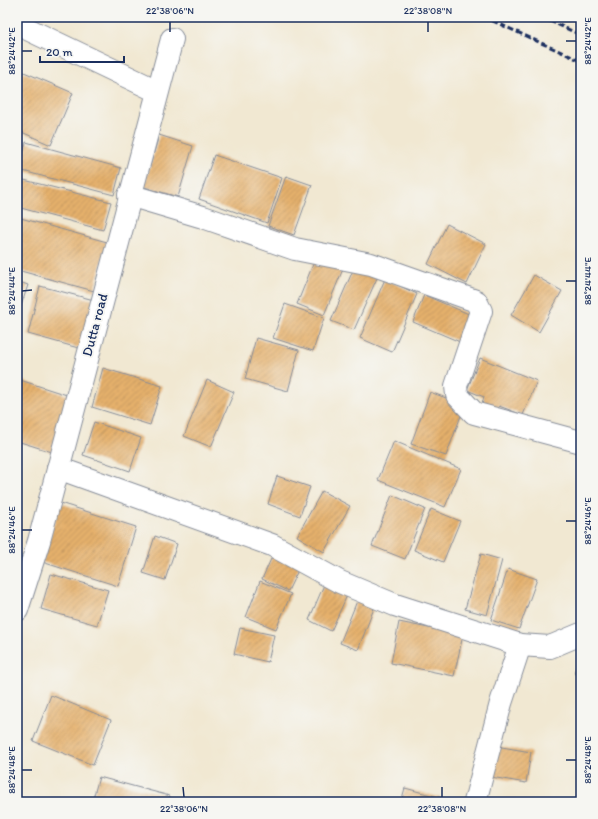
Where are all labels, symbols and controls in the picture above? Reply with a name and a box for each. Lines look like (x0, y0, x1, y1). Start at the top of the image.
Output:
text: 22°38'06"N (146, 4, 194, 17)
text: 22°38'08"N (404, 4, 452, 17)
text: 88°24'42"E (581, 17, 594, 65)
text: 88°24'42"E (5, 27, 18, 75)
scale bar (40, 38, 124, 64)
text: 20 m (46, 45, 73, 59)
text: 88°24'44"E (581, 256, 594, 305)
text: 88°24'44"E (5, 266, 18, 315)
street label: Dutta road (78, 291, 112, 358)
text: 88°24'46"E (581, 497, 594, 545)
text: 88°24'46"E (5, 506, 18, 554)
text: 88°24'48"E (581, 736, 594, 784)
text: 88°24'48"E (5, 746, 18, 794)
text: 22°38'06"N (160, 802, 208, 815)
text: 22°38'08"N (418, 802, 466, 815)

